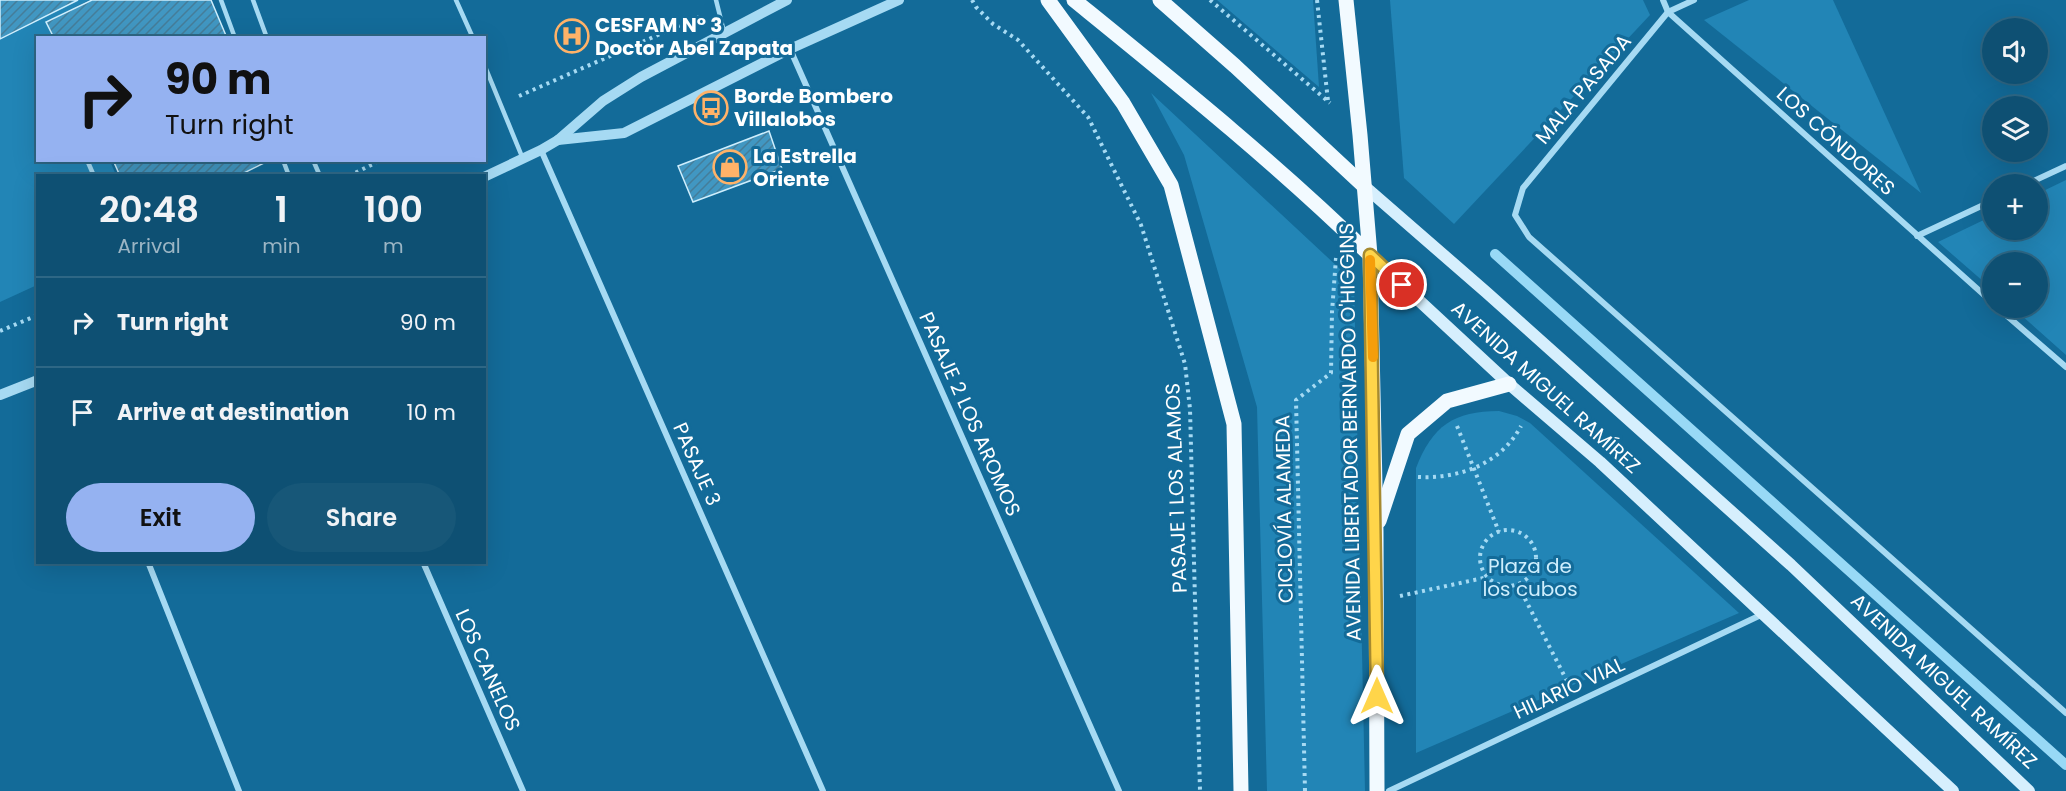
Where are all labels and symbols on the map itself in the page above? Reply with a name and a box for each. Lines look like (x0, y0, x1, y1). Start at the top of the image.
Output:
place label: CESFAM N° 3 Doctor Abel Zapata (595, 11, 793, 62)
hospital icon: CESFAM N° 3 Doctor Abel Zapata (554, 18, 590, 54)
street label: MALA PASADA (1529, 28, 1637, 150)
street label: LOS CÓNDORES (1771, 80, 1901, 202)
place label: Borde Bombero Villalobos (734, 82, 893, 133)
bus stop icon: Borde Bombero Villalobos (693, 90, 729, 126)
place label: La Estrella Oriente (753, 142, 857, 193)
shop icon: La Estrella Oriente (712, 149, 748, 185)
street label: AVENIDA LIBERTADOR BERNARDO O'HIGGINS (1332, 223, 1368, 641)
pin (1376, 259, 1427, 310)
street label: AVENIDA MIGUEL RAMÍREZ (1445, 294, 1647, 480)
street label: PASAJE 2 LOS AROMOS (912, 307, 1028, 521)
street label: PASAJE 1 LOS ALAMOS (1158, 383, 1194, 593)
street label: CICLOVÍA ALAMEDA (1268, 415, 1300, 603)
street label: PASAJE 3 (666, 418, 728, 510)
park label: Plaza de los cubos (1482, 552, 1578, 603)
street label: AVENIDA MIGUEL RAMÍREZ (1845, 587, 2043, 775)
street label: LOS CANELOS (449, 605, 527, 735)
street label: HILARIO VIAL (1509, 650, 1629, 726)
position arrow (1345, 664, 1409, 728)

